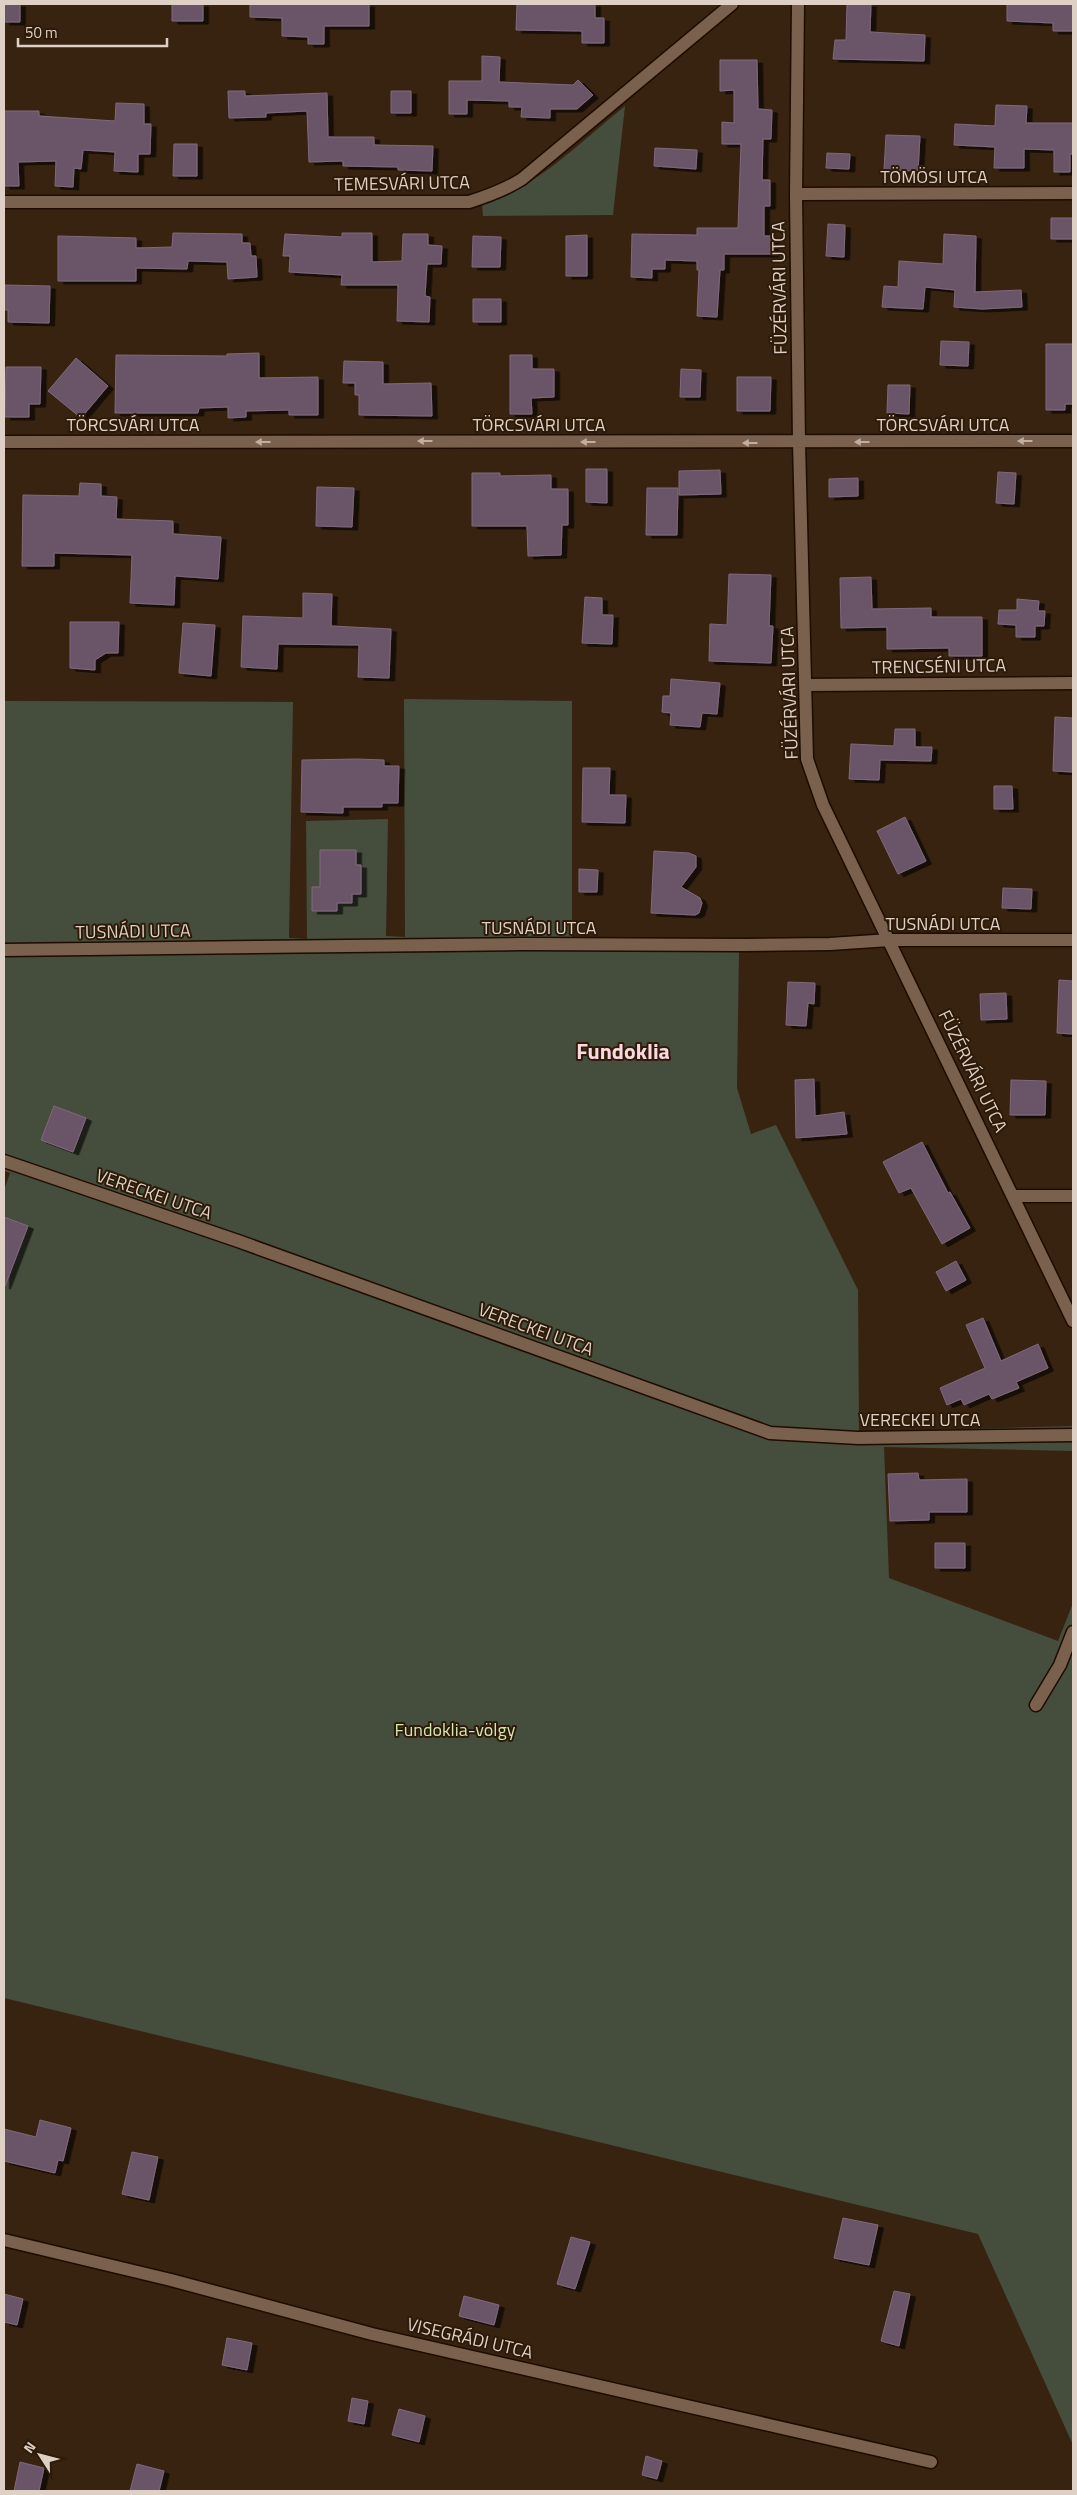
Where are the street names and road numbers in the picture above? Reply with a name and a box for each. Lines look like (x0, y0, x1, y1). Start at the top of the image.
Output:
street label: TÖMÖSI UTCA (880, 163, 988, 190)
street label: TEMESVÁRI UTCA (334, 168, 470, 198)
street label: FÜZÉRVÁRI UTCA (764, 221, 794, 355)
street label: TÖRCSVÁRI UTCA (67, 411, 200, 438)
street label: TÖRCSVÁRI UTCA (473, 411, 606, 438)
street label: TÖRCSVÁRI UTCA (877, 411, 1010, 438)
street label: FÜZÉRVÁRI UTCA (773, 626, 805, 760)
street label: TRENCSÉNI UTCA (872, 651, 1007, 681)
street label: TUSNÁDI UTCA (885, 910, 1001, 937)
street label: TUSNÁDI UTCA (481, 914, 597, 941)
street label: TUSNÁDI UTCA (75, 916, 191, 946)
street label: FÜZÉRVÁRI UTCA (932, 1005, 1014, 1137)
street label: VERECKEI UTCA (92, 1162, 216, 1227)
street label: VERECKEI UTCA (475, 1296, 598, 1362)
street label: VERECKEI UTCA (859, 1406, 981, 1433)
street label: VISEGRÁDI UTCA (404, 2310, 536, 2366)

